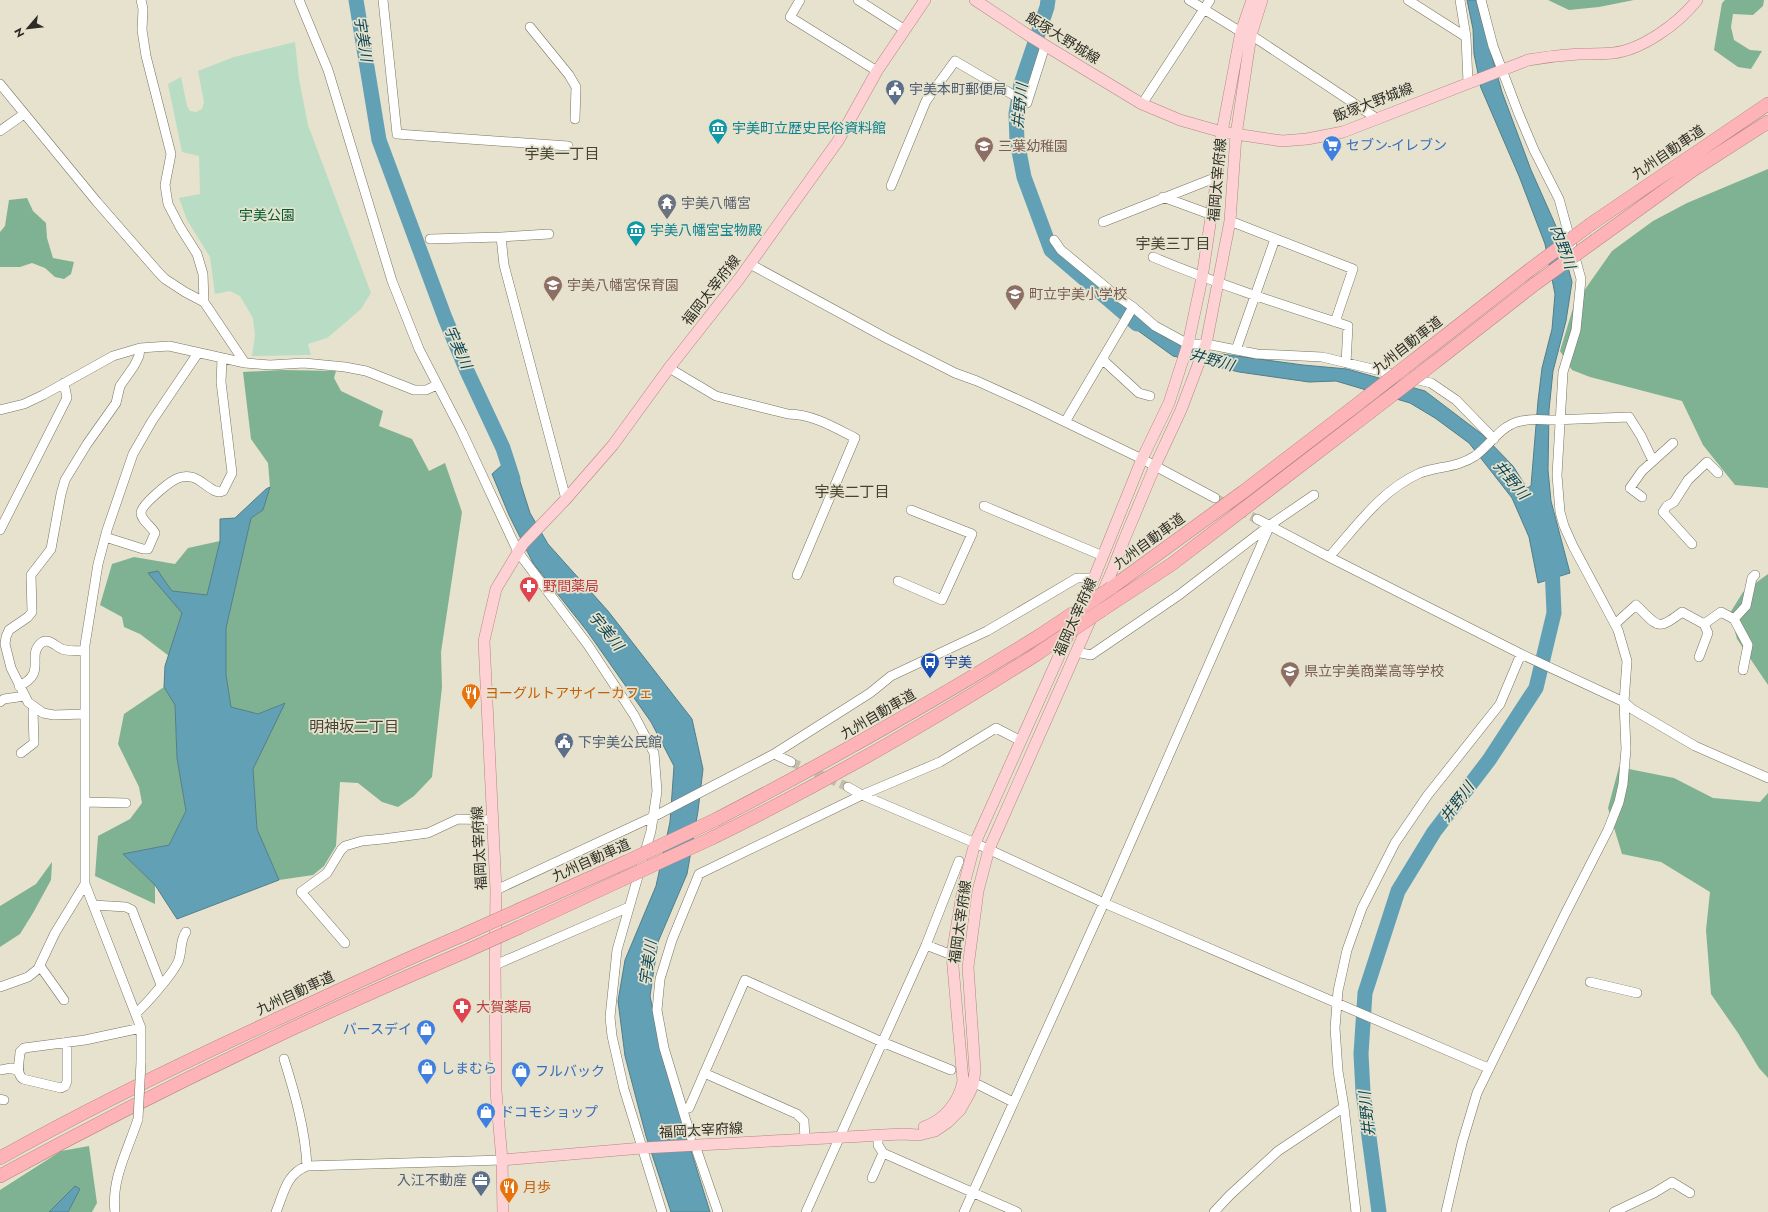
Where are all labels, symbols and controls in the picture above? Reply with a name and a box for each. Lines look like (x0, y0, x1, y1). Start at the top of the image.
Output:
street label: 飯塚大野城線 (1022, 7, 1104, 69)
north arrow (8, 8, 48, 48)
water label: 宇美川 (349, 15, 378, 65)
text: N (10, 25, 28, 40)
public building icon: 宇美本町郵便局 (884, 78, 906, 106)
street label: 飯塚大野城線 (1330, 78, 1416, 126)
place label: 宇美本町郵便局 (909, 79, 1007, 99)
water label: 井野川 (1007, 80, 1033, 130)
museum icon: 宇美町立歴史民俗資料館 (707, 117, 729, 145)
place label: 宇美町立歴史民俗資料館 (732, 118, 886, 138)
street label: 九州自動車道 (1628, 120, 1708, 184)
supermarket icon: セブン-イレブン (1321, 134, 1343, 162)
school or university icon: 三葉幼稚園 (973, 135, 995, 163)
place label: セブン-イレブン (1346, 135, 1447, 155)
place label: 三葉幼稚園 (998, 136, 1068, 156)
street label: 福岡太宰府線 (1203, 137, 1231, 223)
district label: 宇美一丁目 (524, 143, 600, 165)
temple icon: 宇美八幡宮 (656, 192, 678, 220)
place label: 宇美八幡宮 (681, 193, 751, 213)
park label: 宇美公園 (239, 205, 295, 225)
museum icon: 宇美八幡宮宝物殿 (625, 219, 647, 247)
place label: 宇美八幡宮宝物殿 (650, 220, 762, 240)
water label: 内野川 (1545, 222, 1582, 274)
district label: 宇美三丁目 (1135, 233, 1211, 255)
street label: 福岡太宰府線 (677, 251, 745, 329)
school or university icon: 宇美八幡宮保育園 (542, 274, 564, 302)
place label: 宇美八幡宮保育園 (567, 275, 679, 295)
school or university icon: 町立宇美小学校 (1004, 283, 1026, 311)
place label: 町立宇美小学校 (1029, 284, 1127, 304)
street label: 九州自動車道 (1368, 311, 1446, 379)
water label: 宇美川 (439, 322, 478, 374)
water label: 井野川 (1187, 343, 1239, 377)
water label: 井野川 (1488, 456, 1535, 506)
district label: 宇美二丁目 (814, 481, 890, 503)
street label: 九州自動車道 (1109, 508, 1189, 574)
pharmacy icon: 野間薬局 (518, 575, 540, 603)
street label: 福岡太宰府線 (1049, 575, 1101, 659)
place label: 野間薬局 (543, 576, 599, 596)
water label: 宇美川 (583, 607, 630, 657)
bus stop icon: 宇美 (919, 651, 941, 679)
place label: 宇美 (944, 652, 972, 672)
school or university icon: 県立宇美商業高等学校 (1279, 660, 1301, 688)
place label: 県立宇美商業高等学校 (1304, 661, 1444, 681)
restaurant icon: ヨーグルトアサイーカフェ (460, 682, 482, 710)
place label: ヨーグルトアサイーカフェ (485, 683, 653, 703)
street label: 九州自動車道 (837, 684, 919, 744)
district label: 明神坂二丁目 (309, 716, 399, 738)
public building icon: 下宇美公民館 (553, 731, 575, 759)
place label: 下宇美公民館 (578, 732, 662, 752)
water label: 井野川 (1435, 776, 1481, 827)
street label: 福岡太宰府線 (467, 806, 491, 890)
street label: 九州自動車道 (549, 834, 633, 886)
street label: 福岡太宰府線 (944, 879, 976, 965)
water label: 宇美川 (634, 937, 662, 987)
street label: 九州自動車道 (253, 966, 337, 1020)
pharmacy icon: 大賀薬局 (451, 996, 473, 1024)
place label: 大賀薬局 (476, 997, 532, 1017)
shop icon: バースデイ (415, 1018, 437, 1046)
place label: バースデイ (343, 1019, 412, 1039)
shop icon: しまむら (416, 1057, 438, 1085)
place label: しまむら (441, 1058, 497, 1078)
shop icon: フルバック (510, 1060, 532, 1088)
place label: フルバック (535, 1061, 605, 1081)
water label: 井野川 (1354, 1088, 1380, 1138)
shop icon: ドコモショップ (475, 1101, 497, 1129)
place label: ドコモショップ (500, 1102, 598, 1122)
street label: 福岡太宰府線 (659, 1118, 743, 1142)
office icon: 入江不動産 (470, 1169, 492, 1197)
place label: 入江不動産 (397, 1170, 467, 1190)
restaurant icon: 月歩 (498, 1176, 520, 1204)
place label: 月歩 (523, 1177, 551, 1197)

